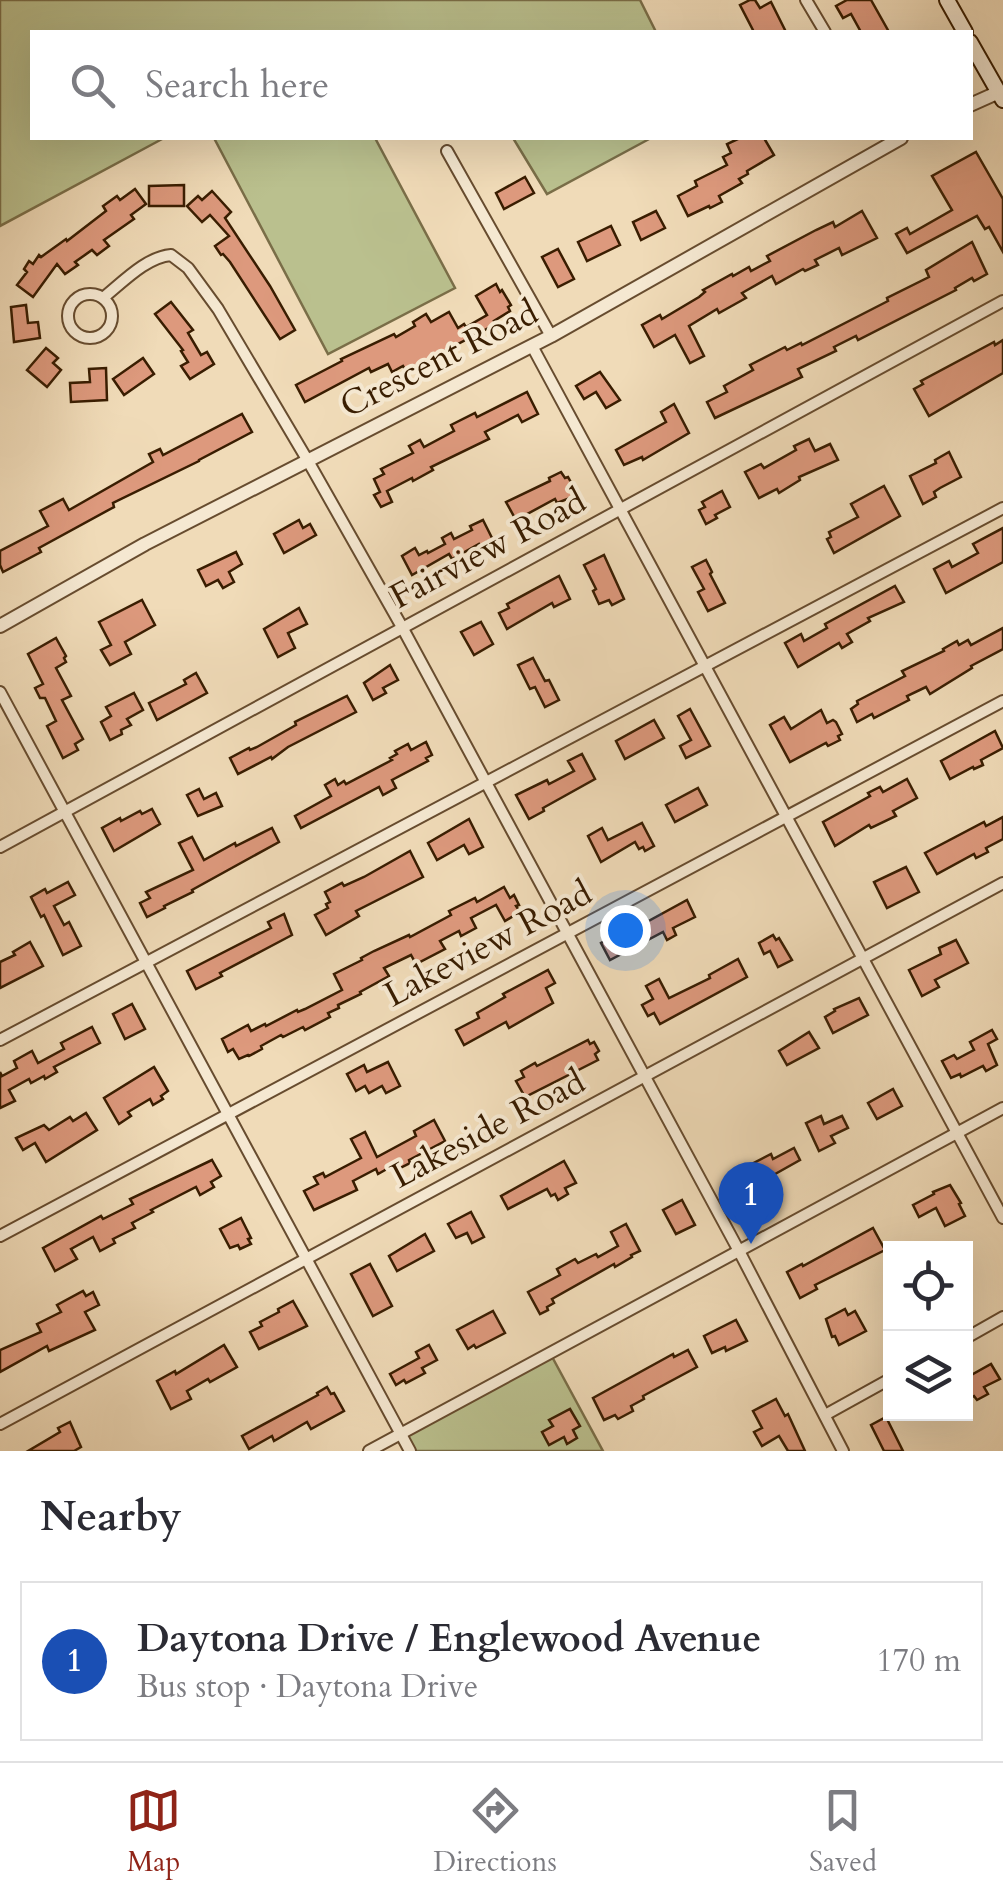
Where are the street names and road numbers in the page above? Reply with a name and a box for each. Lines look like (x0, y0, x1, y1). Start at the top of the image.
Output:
street label: Crescent Road (332, 288, 547, 429)
street label: Fairview Road (382, 477, 595, 621)
street label: Lakeview Road (376, 869, 601, 1019)
street label: Lakeside Road (383, 1058, 594, 1200)

